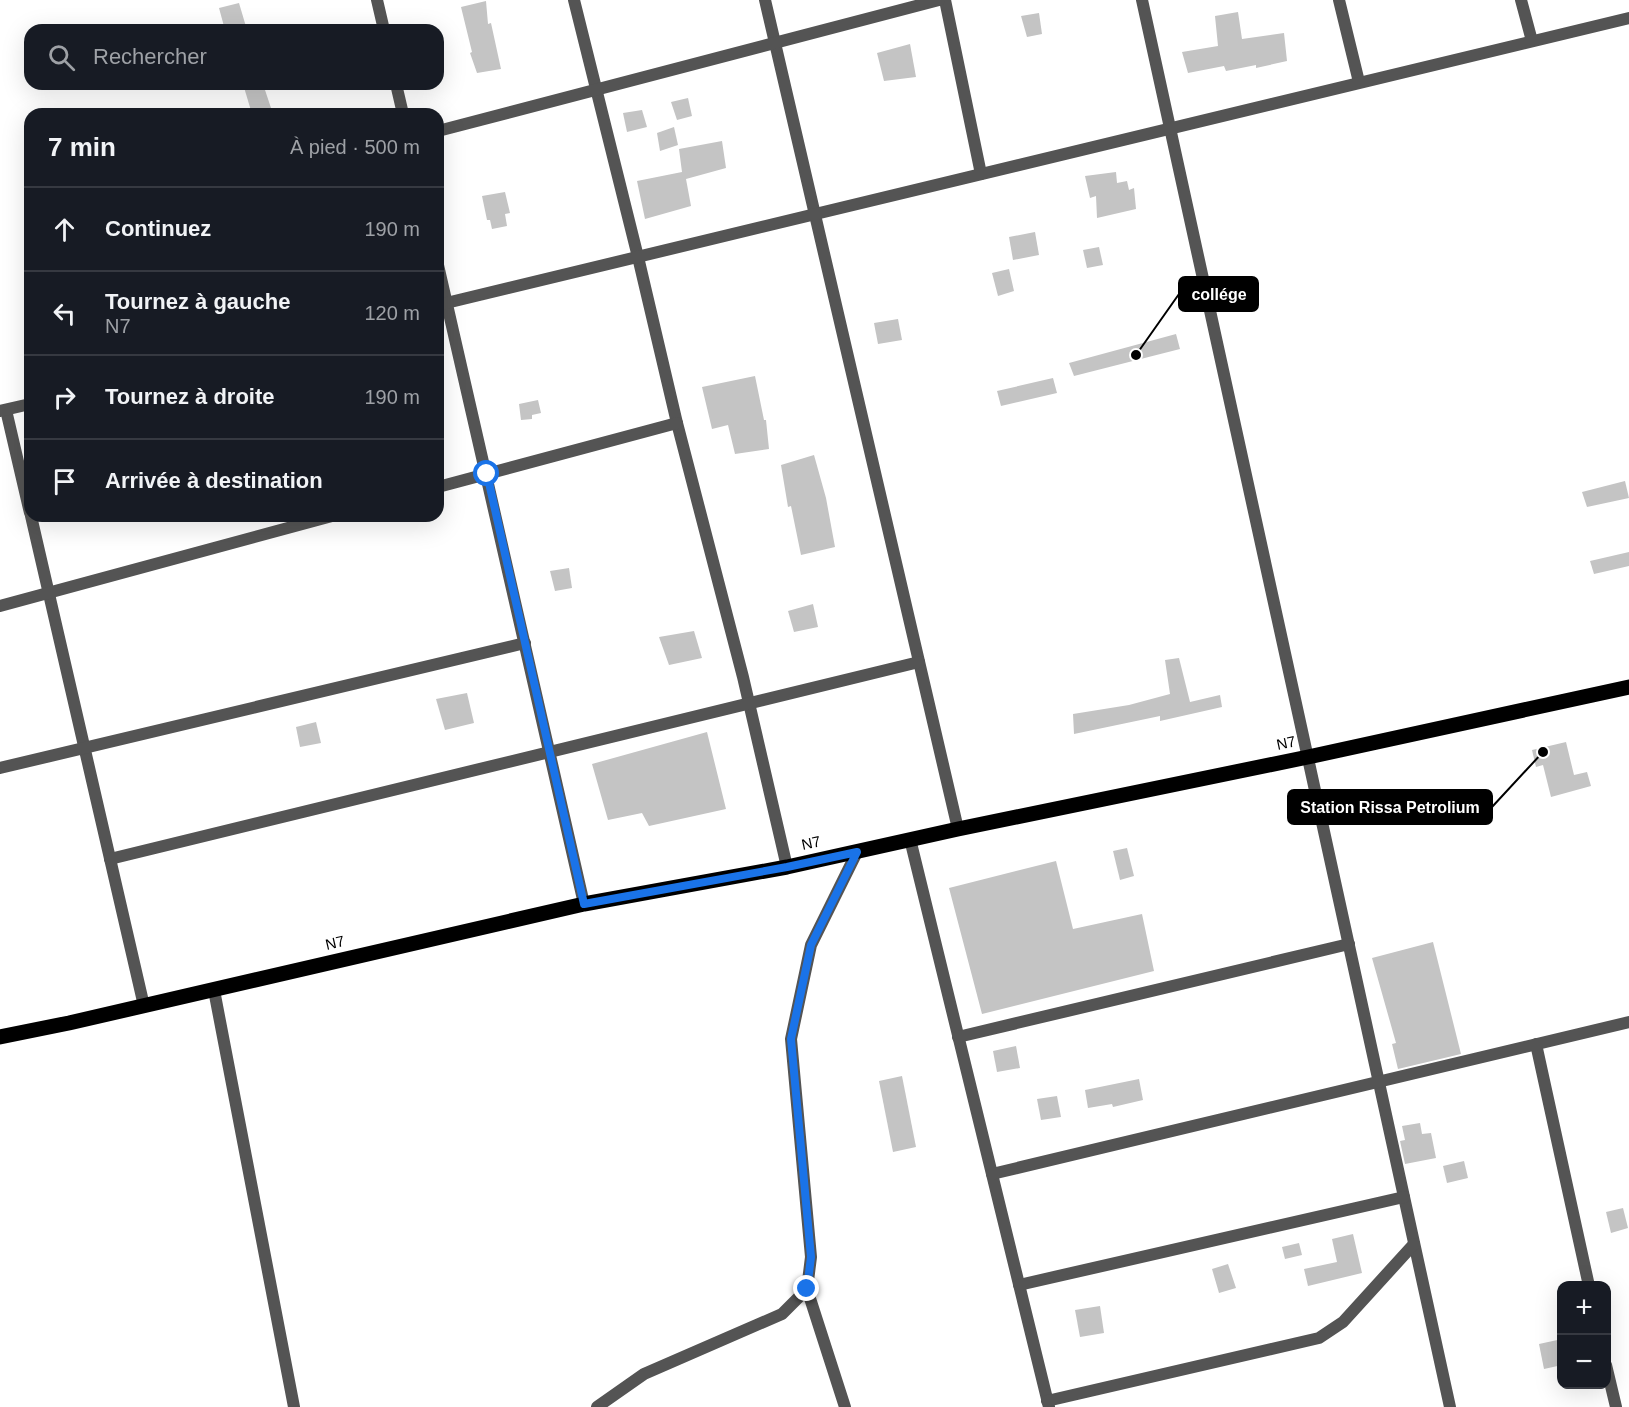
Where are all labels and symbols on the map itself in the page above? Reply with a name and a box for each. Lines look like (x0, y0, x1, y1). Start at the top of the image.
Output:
callout: collége (1179, 277, 1258, 311)
text: collége (1191, 286, 1247, 303)
route start (473, 460, 499, 486)
street label: N7 (1275, 732, 1297, 753)
callout: Station Rissa Petrolium (1288, 790, 1492, 824)
text: Station Rissa Petrolium (1300, 799, 1480, 816)
street label: N7 (800, 832, 822, 853)
street label: N7 (324, 932, 346, 953)
route end (793, 1275, 819, 1301)

